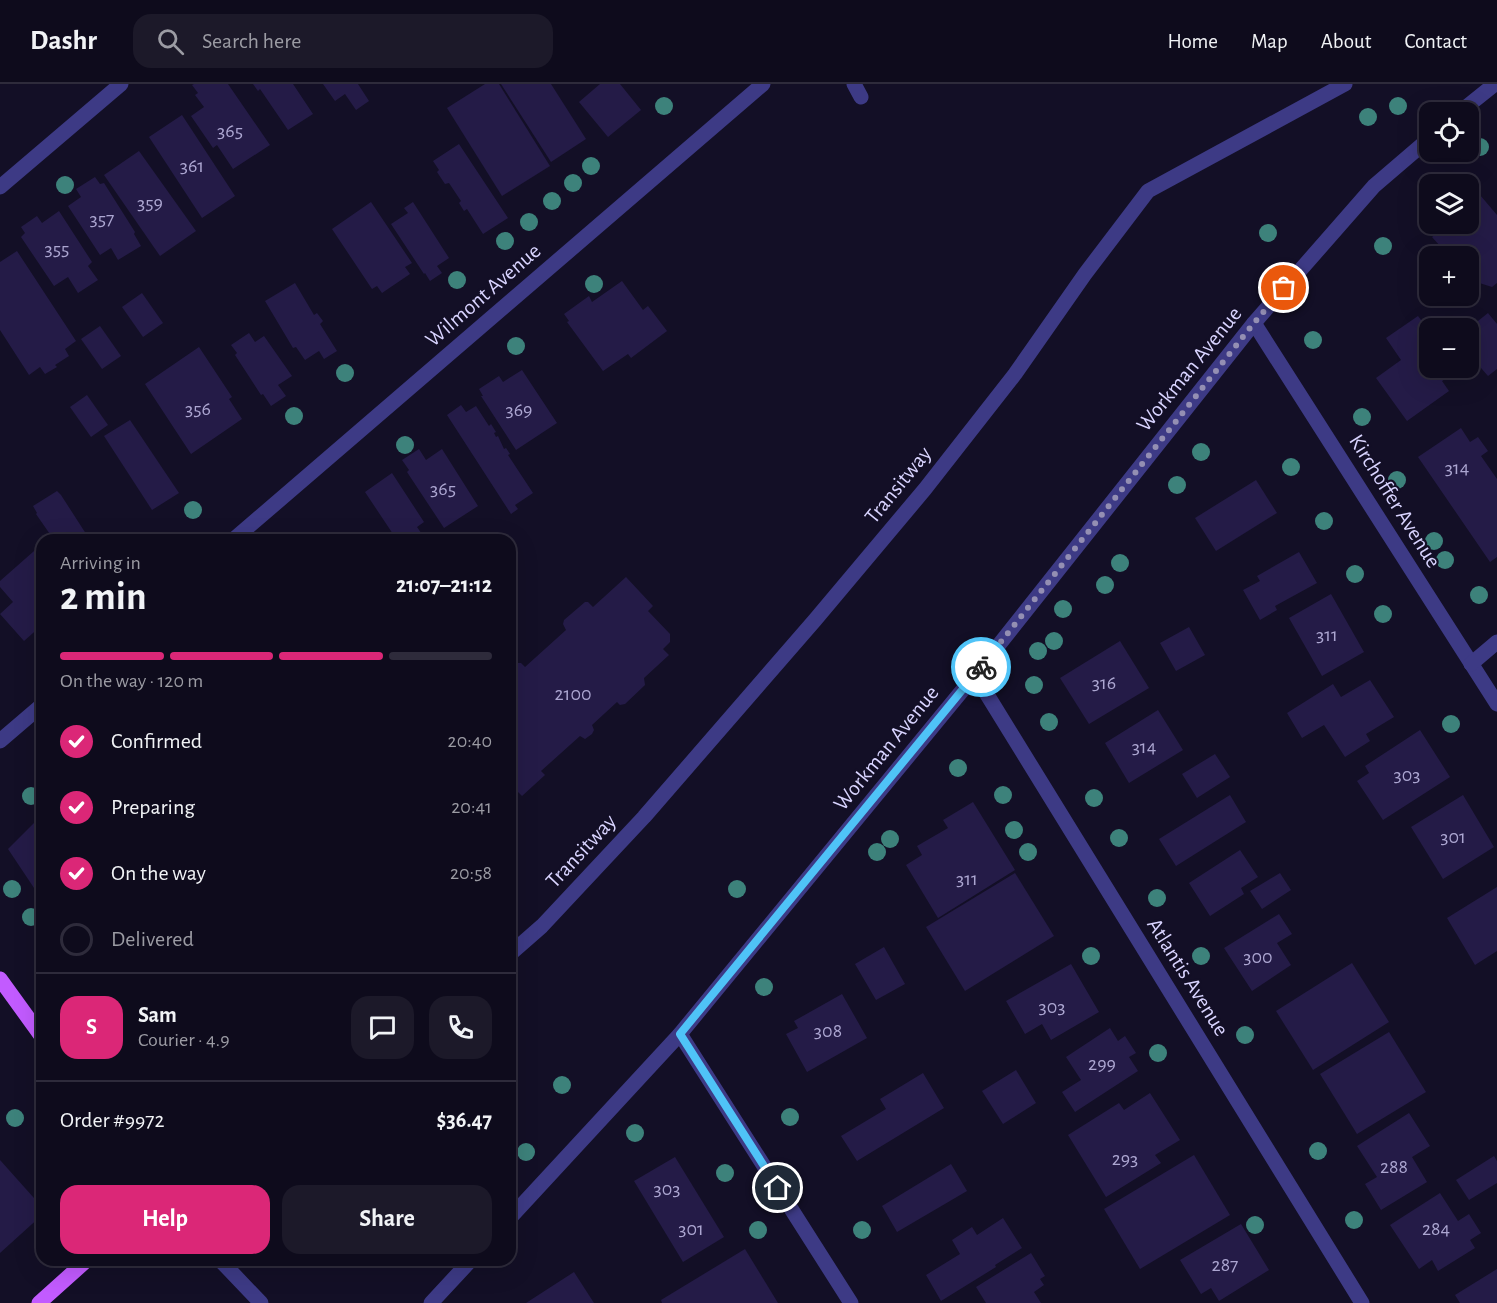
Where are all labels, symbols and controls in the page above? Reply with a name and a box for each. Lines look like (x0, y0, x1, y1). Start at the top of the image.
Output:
search box (133, 14, 553, 68)
icon: search (154, 25, 187, 58)
text: Dashr (30, 27, 97, 55)
text: Search here (202, 30, 301, 52)
text: Home (1167, 31, 1218, 52)
text: Map (1251, 31, 1288, 52)
text: About (1321, 31, 1371, 52)
text: Contact (1404, 31, 1467, 52)
map controls (1419, 102, 1479, 378)
button: locate (1419, 102, 1479, 162)
house number: 365 (217, 121, 243, 141)
house number: 361 (180, 156, 204, 176)
button: layers (1419, 174, 1479, 234)
house number: 359 (137, 193, 163, 213)
house number: 357 (90, 209, 114, 229)
house number: 355 (45, 239, 69, 259)
street label: Wilmont Avenue (421, 239, 545, 351)
button: + (1419, 246, 1479, 306)
pin (1258, 262, 1309, 313)
icon: bag (1267, 271, 1300, 304)
street label: Workman Avenue (1132, 303, 1246, 435)
button: − (1419, 318, 1479, 378)
house number: 356 (185, 399, 211, 419)
house number: 369 (505, 400, 533, 420)
street label: Kirchoffer Avenue (1345, 430, 1445, 572)
street label: Transitway (861, 442, 936, 528)
house number: 314 (1445, 458, 1469, 478)
house number: 365 (430, 479, 456, 499)
text: Arriving in (60, 553, 141, 573)
text: 21:07–21:12 (396, 574, 492, 596)
text: 2 min (60, 578, 147, 617)
house number: 311 (1316, 625, 1338, 645)
courier (951, 637, 1011, 697)
icon: bike (965, 651, 998, 684)
text: On the way · 120 m (60, 671, 203, 691)
house number: 316 (1092, 673, 1116, 693)
street label: Workman Avenue (829, 682, 943, 814)
house number: 2100 (554, 684, 592, 704)
icon: check (60, 725, 93, 758)
text: Confirmed (111, 730, 202, 752)
text: 20:40 (448, 731, 492, 751)
house number: 314 (1132, 737, 1156, 757)
house number: 303 (1393, 765, 1421, 785)
icon: check (60, 791, 93, 824)
text: Preparing (111, 796, 195, 818)
text: 20:41 (451, 797, 492, 817)
street label: Transitway (542, 809, 621, 892)
house number: 301 (1440, 827, 1466, 847)
icon: check (60, 857, 93, 890)
text: On the way (111, 862, 206, 884)
text: 20:58 (450, 863, 492, 883)
house number: 311 (956, 869, 978, 889)
street label: Atlantis Avenue (1143, 914, 1233, 1040)
text: Delivered (111, 928, 194, 950)
house number: 300 (1243, 947, 1273, 967)
button: chat (351, 996, 414, 1059)
button: phone (429, 996, 492, 1059)
house number: 303 (1038, 997, 1066, 1017)
text: Sam (138, 1004, 177, 1026)
text: S (86, 1016, 97, 1038)
house number: 308 (814, 1021, 842, 1041)
text: Courier · 4.9 (138, 1030, 230, 1050)
house number: 299 (1088, 1054, 1116, 1074)
text: Order #9972 (60, 1109, 165, 1131)
text: $36.47 (436, 1109, 492, 1131)
house number: 293 (1112, 1149, 1138, 1169)
house number: 288 (1380, 1157, 1408, 1177)
pin (752, 1162, 803, 1213)
icon: home (761, 1171, 794, 1204)
house number: 303 (653, 1179, 681, 1199)
button: Help (60, 1185, 270, 1254)
button: Share (282, 1185, 492, 1254)
house number: 301 (678, 1219, 704, 1239)
house number: 284 (1422, 1219, 1450, 1239)
house number: 287 (1212, 1255, 1238, 1275)

